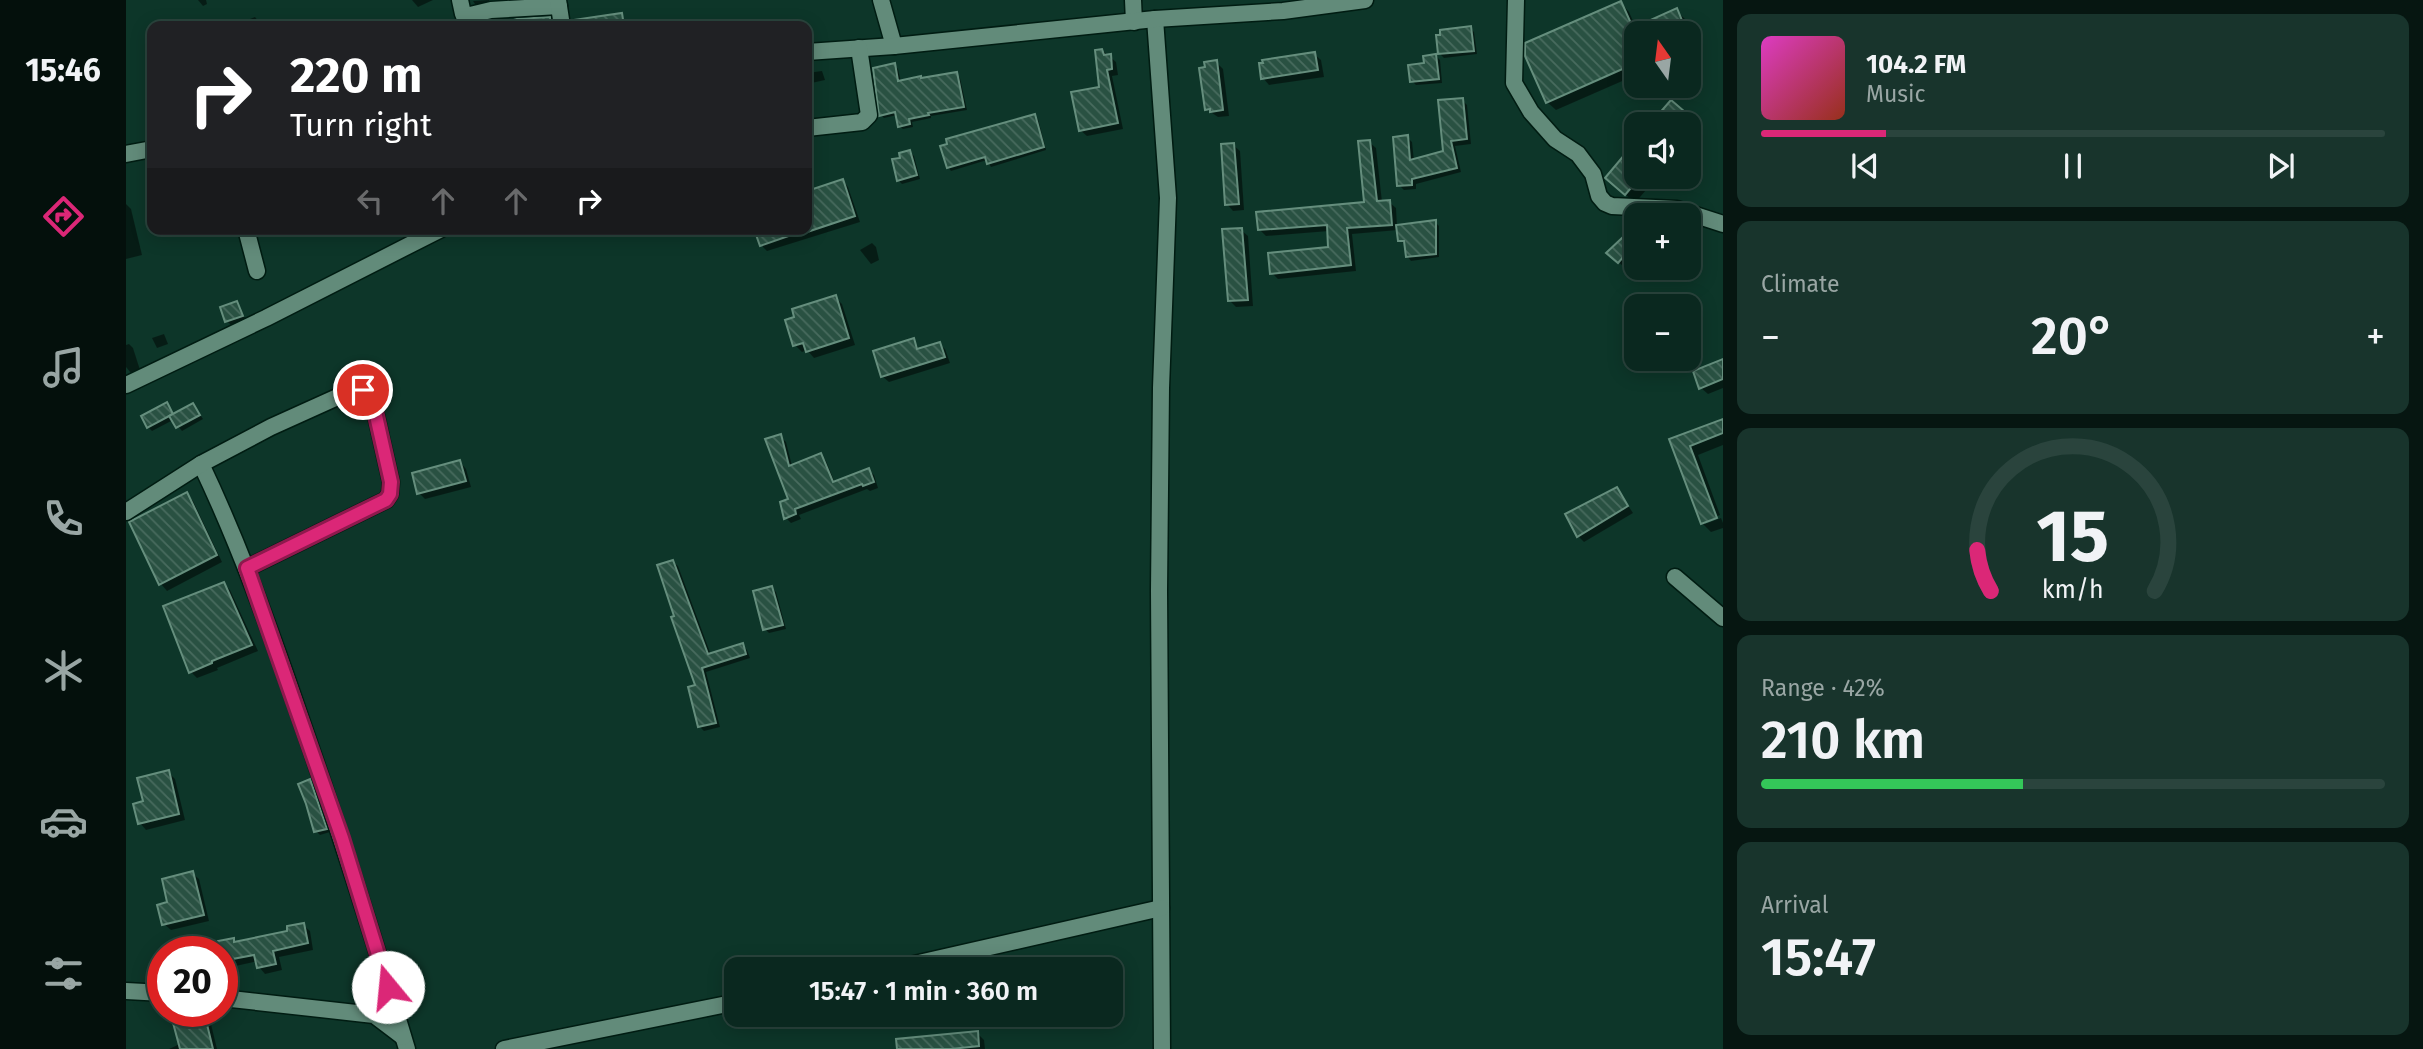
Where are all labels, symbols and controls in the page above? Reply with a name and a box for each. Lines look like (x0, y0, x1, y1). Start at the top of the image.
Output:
north arrow (1624, 21, 1701, 98)
map controls (1624, 21, 1701, 371)
text: 220 m (290, 46, 422, 105)
icon: right (175, 49, 266, 140)
text: 104.2 FM (1866, 49, 1966, 80)
text: 15:46 (25, 51, 101, 89)
text: Music (1866, 80, 1926, 108)
text: Turn right (290, 106, 432, 144)
button: sound (1624, 112, 1701, 189)
icon: previous (1846, 147, 1884, 185)
icon: pause (2054, 147, 2092, 185)
icon: next (2262, 147, 2300, 185)
icon: left (351, 182, 389, 220)
icon: ahead (424, 182, 462, 220)
icon: ahead (497, 182, 535, 220)
icon: right (570, 182, 608, 220)
icon: directions (39, 192, 88, 241)
button: + (1624, 203, 1701, 280)
text: Climate (1761, 270, 1840, 298)
button: − (1624, 294, 1701, 371)
text: 20° (2031, 305, 2115, 368)
text: − (1761, 314, 1780, 360)
text: + (2366, 314, 2385, 360)
icon: music (39, 343, 88, 392)
pin (333, 360, 393, 420)
icon: arrive (344, 371, 382, 409)
text: 15 (2037, 493, 2109, 580)
icon: phone (39, 494, 88, 543)
text: km/h (2042, 574, 2104, 604)
icon: climate (39, 646, 88, 695)
text: Range · 42% (1761, 674, 1885, 702)
text: 210 km (1761, 709, 1925, 772)
icon: car (39, 797, 88, 846)
text: Arrival (1761, 891, 1828, 919)
text: 15:47 (1761, 926, 1876, 989)
speed limit sign: 20 (147, 936, 238, 1027)
icon: filters (39, 949, 88, 998)
position arrow (351, 950, 425, 1024)
text: 15:47 · 1 min · 360 m (809, 976, 1038, 1007)

